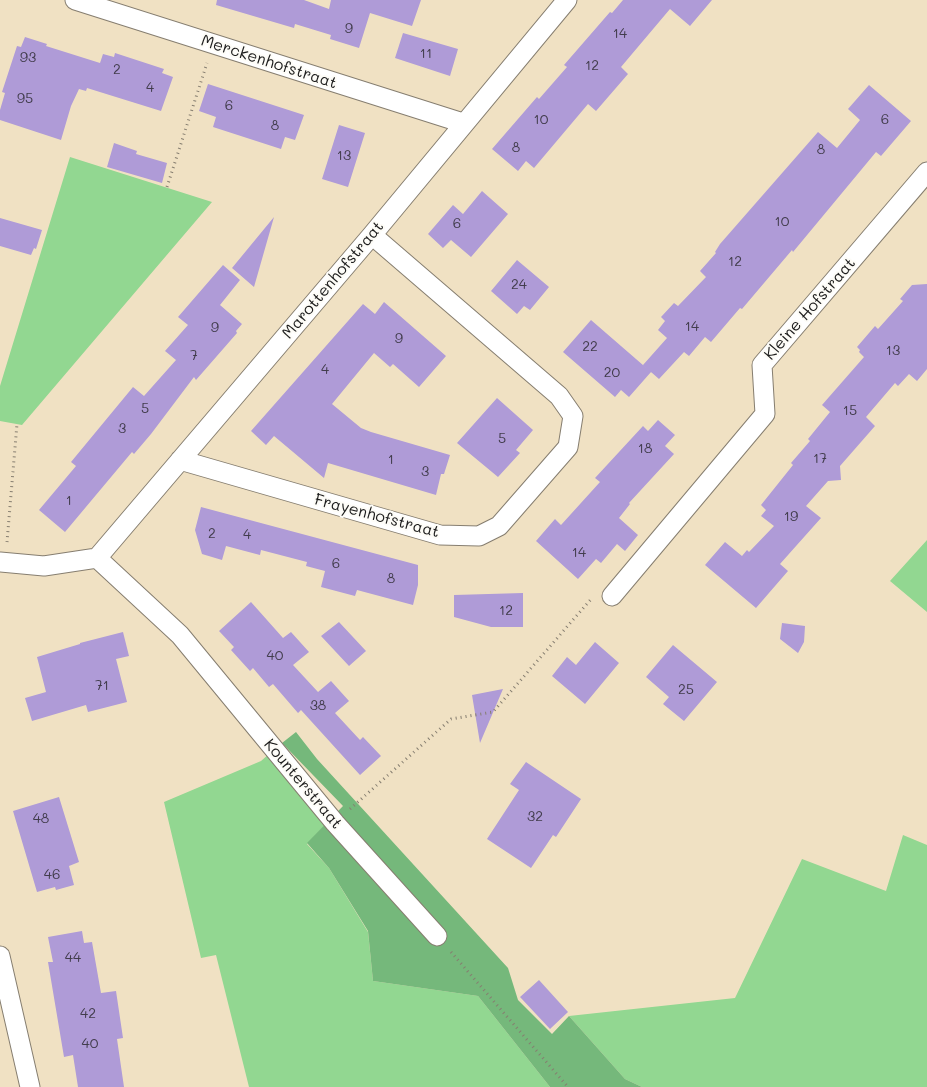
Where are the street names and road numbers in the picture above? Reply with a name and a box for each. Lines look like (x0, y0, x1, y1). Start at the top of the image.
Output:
street label: Merckenhofstraat (199, 31, 339, 93)
street label: Marottenhofstraat (278, 217, 388, 343)
street label: Kleine Hofstraat (760, 254, 860, 364)
street label: Frayenhofstraat (312, 490, 442, 542)
street label: Kounterstraat (260, 735, 346, 833)

